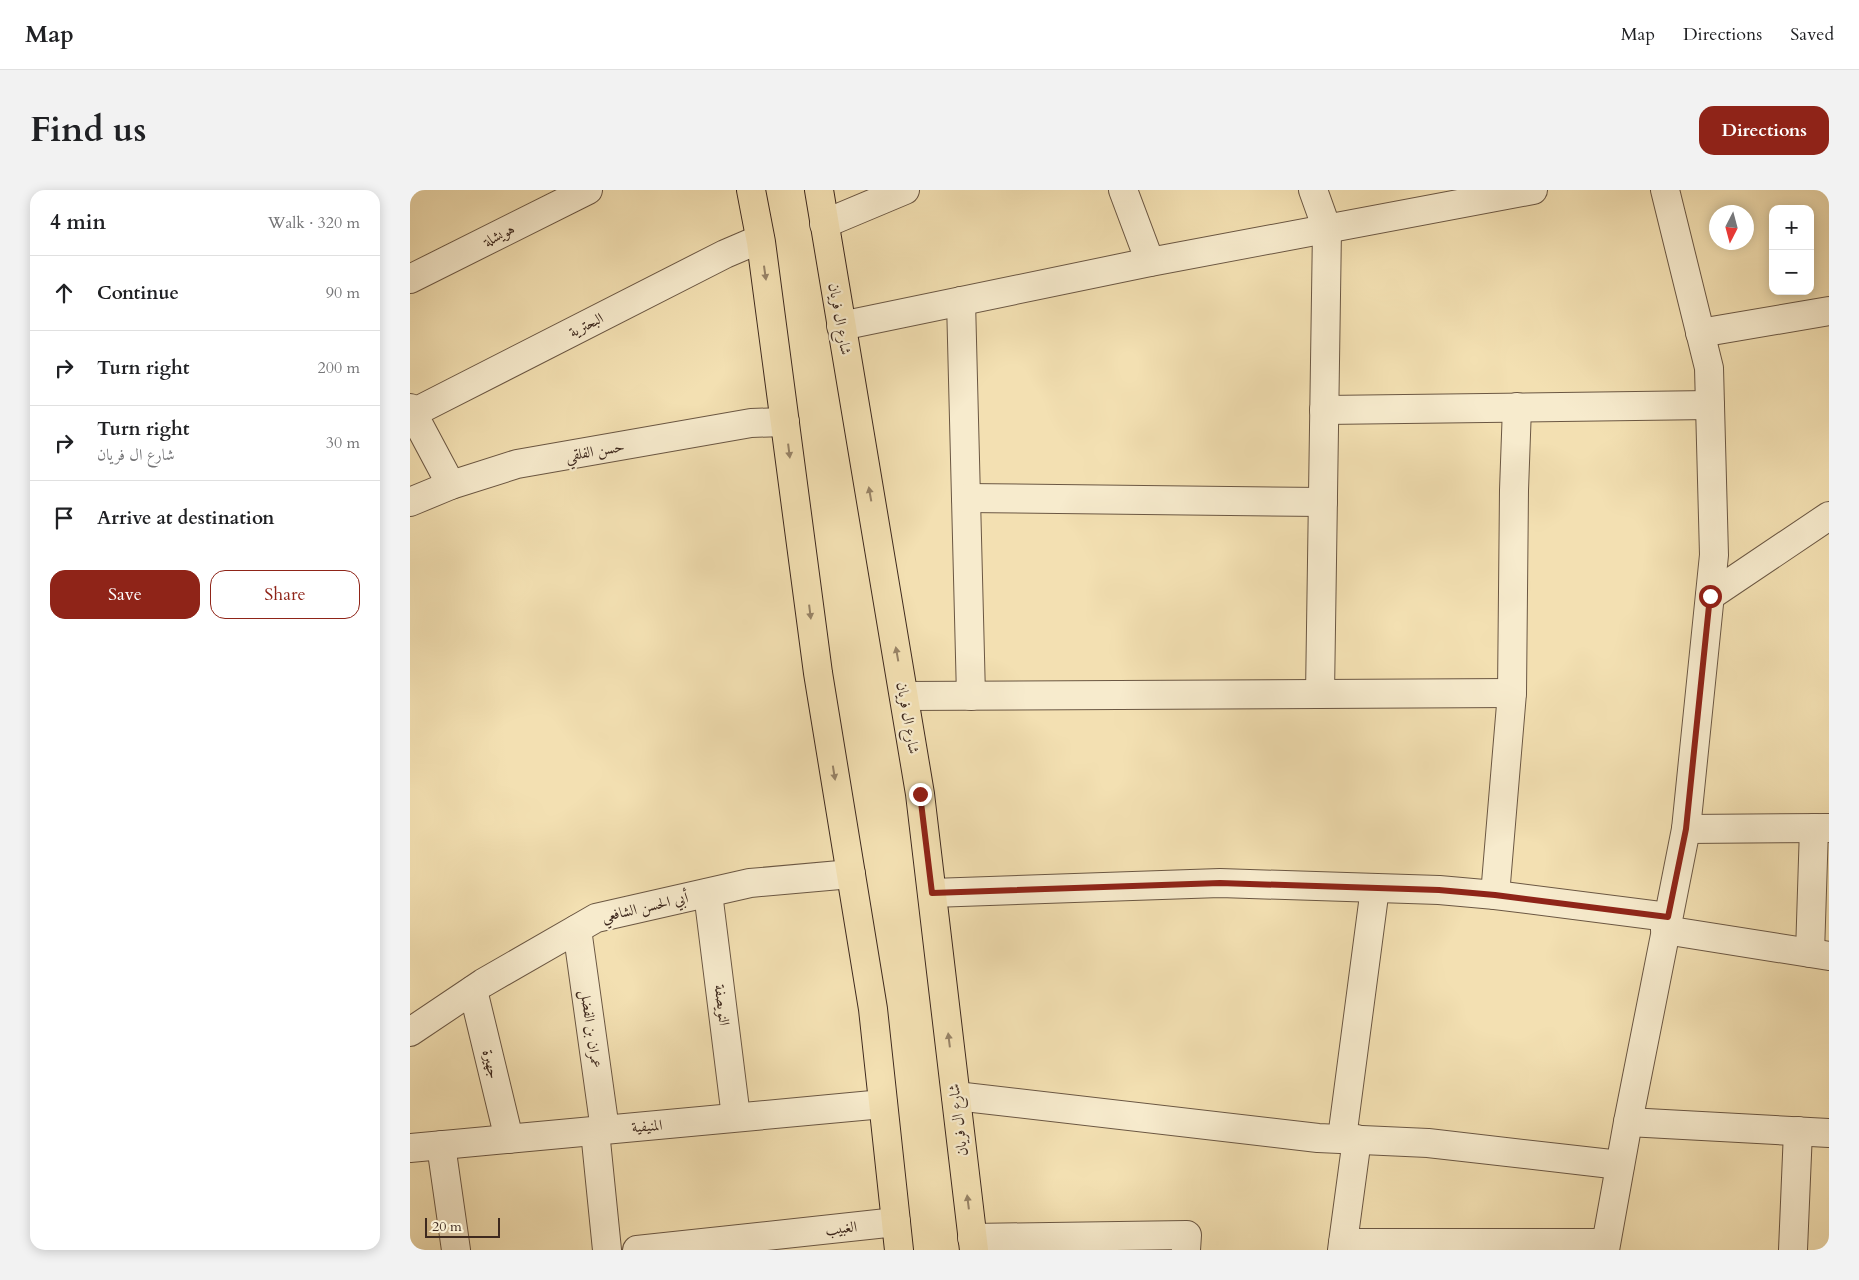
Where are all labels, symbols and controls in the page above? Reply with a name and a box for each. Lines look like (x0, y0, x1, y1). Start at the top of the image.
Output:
text: Map (25, 18, 74, 51)
text: Map (1621, 22, 1655, 47)
text: Directions (1683, 22, 1762, 47)
text: Saved (1790, 22, 1834, 47)
text: Find us (30, 106, 146, 154)
button: Directions (1699, 106, 1829, 155)
north arrow (1709, 205, 1754, 250)
map controls (1769, 205, 1814, 295)
button: + (1769, 205, 1814, 250)
text: 4 min (50, 208, 106, 237)
text: Walk · 320 m (268, 212, 360, 234)
street label: هويشلة (479, 219, 518, 252)
button: − (1769, 250, 1814, 295)
one-way arrow (761, 265, 769, 281)
icon: ahead (50, 279, 78, 307)
text: Continue (97, 280, 179, 306)
street label: شارع ال فريان (821, 281, 856, 357)
text: 90 m (326, 282, 360, 304)
street label: البحترية (565, 308, 607, 342)
icon: right (50, 354, 78, 382)
text: Turn right (97, 355, 189, 381)
text: 200 m (318, 357, 360, 379)
text: Turn right (97, 416, 189, 442)
icon: right (50, 429, 78, 457)
text: 30 m (326, 432, 360, 454)
street label: حسن الفلقي (564, 436, 627, 470)
one-way arrow (785, 443, 793, 459)
text: شارع ال فريان (97, 444, 175, 466)
one-way arrow (865, 485, 873, 501)
icon: arrive (50, 504, 78, 532)
text: Arrive at destination (97, 505, 274, 531)
button: Save (50, 570, 200, 619)
button: Share (210, 570, 360, 619)
route start (1699, 585, 1722, 608)
one-way arrow (806, 604, 814, 620)
one-way arrow (892, 646, 900, 662)
street label: شارع ال فريان (889, 680, 924, 756)
one-way arrow (831, 765, 839, 781)
route end (909, 783, 932, 806)
street label: أبي الحسن الشافعي (599, 886, 692, 931)
street label: النويصفة (710, 983, 734, 1027)
street label: عمران بن الفضل (575, 989, 606, 1070)
one-way arrow (945, 1032, 953, 1048)
street label: جهيرة (478, 1047, 504, 1081)
street label: شارع ال فريان (944, 1082, 975, 1157)
street label: المنيفية (631, 1115, 663, 1137)
one-way arrow (964, 1193, 972, 1209)
scale bar (425, 1215, 500, 1238)
street label: الغبيب (824, 1216, 858, 1240)
text: 20 m (432, 1217, 462, 1236)

